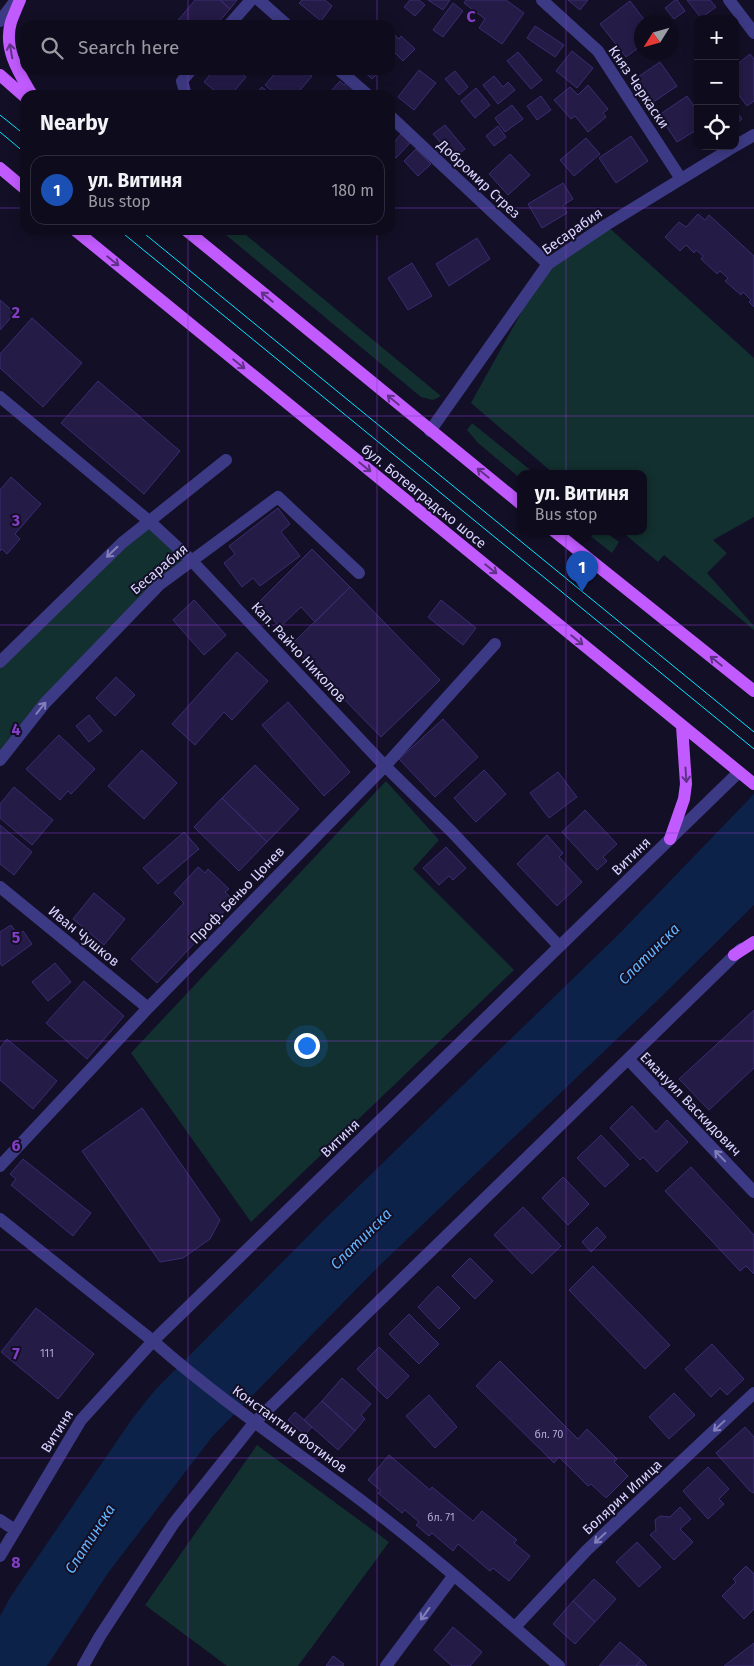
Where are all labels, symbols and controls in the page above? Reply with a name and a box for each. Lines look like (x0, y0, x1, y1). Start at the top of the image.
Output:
text: C (466, 7, 476, 26)
north arrow (634, 15, 679, 60)
map controls (694, 15, 739, 150)
button: + (694, 15, 739, 60)
search box (20, 20, 395, 75)
icon: search (38, 34, 66, 62)
text: Search here (78, 36, 179, 59)
street label: Княз Черкаски (605, 43, 673, 132)
one-way arrow (6, 44, 16, 60)
button: − (694, 60, 739, 105)
button: locate (694, 105, 739, 150)
text: Nearby (40, 110, 108, 136)
street label: Добромир Стрез (433, 136, 524, 222)
text: ул. Витиня (88, 169, 182, 192)
text: 1 (53, 181, 61, 200)
text: 180 m (331, 181, 374, 200)
text: Bus stop (88, 192, 151, 211)
street label: Бесарабия (539, 204, 606, 258)
one-way arrow (106, 255, 119, 266)
one-way arrow (261, 291, 274, 302)
text: 2 (12, 303, 20, 322)
one-way arrow (232, 358, 245, 369)
one-way arrow (387, 395, 400, 406)
street label: бул. Ботевградско шосе (358, 441, 490, 552)
one-way arrow (358, 461, 371, 472)
one-way arrow (477, 468, 490, 479)
popup (517, 470, 647, 535)
text: ул. Витиня (535, 482, 629, 505)
text: Bus stop (535, 505, 597, 524)
text: 3 (11, 511, 20, 530)
street label: Бесарабия (127, 540, 192, 598)
one-way arrow (106, 546, 118, 559)
pin: 1 (566, 551, 598, 592)
one-way arrow (484, 564, 497, 575)
street label: Кап. Райчо Николов (248, 599, 350, 706)
one-way arrow (570, 634, 583, 645)
one-way arrow (710, 655, 723, 666)
one-way arrow (35, 702, 46, 715)
text: 4 (11, 720, 21, 739)
one-way arrow (681, 767, 690, 783)
street label: Витиня (608, 834, 654, 879)
street label: Проф. Беньо Цонев (187, 843, 288, 948)
street label: Иван Чушков (45, 902, 123, 970)
water label: Слатинска (615, 920, 683, 988)
text: 5 (12, 928, 21, 947)
your location (294, 1033, 320, 1059)
street label: Емануил Васкидович (636, 1049, 745, 1160)
street label: Витиня (317, 1116, 363, 1161)
text: 6 (11, 1136, 21, 1155)
one-way arrow (714, 1150, 726, 1163)
water label: Слатинска (327, 1205, 395, 1273)
text: 7 (12, 1344, 20, 1363)
house number: 111 (40, 1347, 54, 1360)
street label: Константин Фотинов (229, 1382, 351, 1477)
street label: Витиня (38, 1407, 77, 1456)
one-way arrow (712, 1420, 725, 1432)
house number: бл. 70 (534, 1428, 564, 1441)
street label: Болярин Илица (579, 1456, 666, 1539)
water label: Слатинска (61, 1501, 119, 1577)
house number: бл. 71 (427, 1511, 455, 1524)
one-way arrow (594, 1532, 607, 1544)
text: 8 (11, 1553, 21, 1572)
one-way arrow (420, 1607, 430, 1621)

